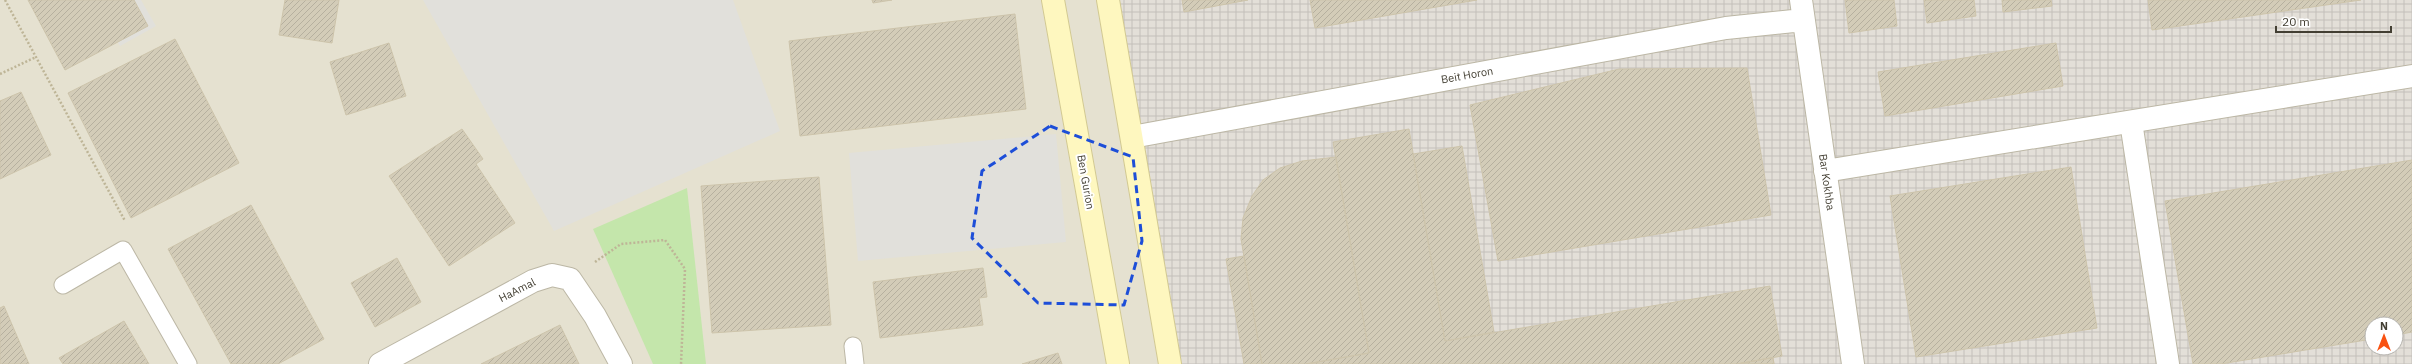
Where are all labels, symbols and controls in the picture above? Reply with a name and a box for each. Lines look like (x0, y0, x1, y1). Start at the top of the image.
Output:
scale bar (2276, 8, 2391, 34)
text: 20 m (2282, 14, 2310, 29)
street label: Beit Horon (1440, 64, 1494, 86)
street label: Bar Kokhba (1816, 153, 1838, 211)
street label: Ben Gurion (1074, 154, 1098, 210)
street label: HaAmal (496, 275, 538, 305)
north arrow (2364, 316, 2404, 356)
text: N (2380, 319, 2388, 333)

